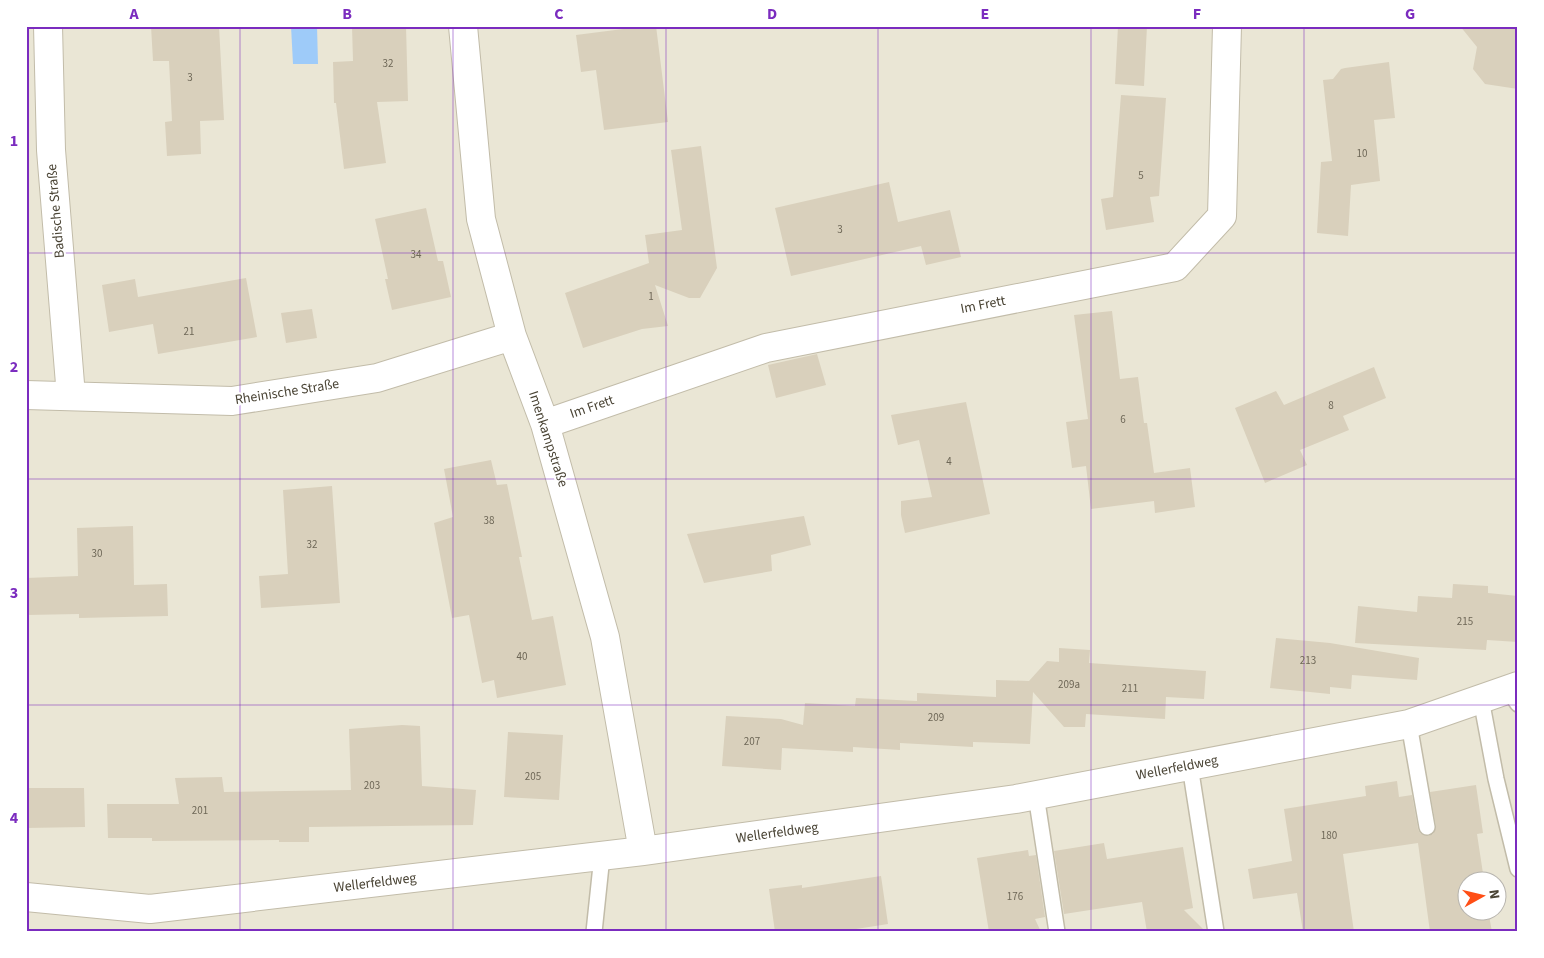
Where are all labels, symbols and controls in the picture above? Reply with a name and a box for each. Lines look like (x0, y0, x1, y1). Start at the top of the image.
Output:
text: A (128, 3, 139, 25)
text: B (342, 3, 352, 25)
text: C (554, 3, 564, 25)
text: D (767, 3, 777, 25)
text: E (981, 3, 989, 25)
text: F (1193, 3, 1201, 25)
text: G (1405, 3, 1415, 25)
house number: 32 (383, 56, 393, 71)
house number: 3 (187, 70, 193, 85)
text: 1 (10, 130, 18, 152)
house number: 10 (1357, 146, 1367, 161)
street label: Badische Straße (42, 163, 70, 259)
house number: 5 (1138, 168, 1144, 183)
house number: 3 (837, 222, 843, 237)
house number: 34 (411, 247, 422, 262)
house number: 1 (648, 289, 654, 304)
street label: Im Frett (959, 291, 1007, 319)
house number: 21 (184, 324, 194, 339)
text: 2 (10, 356, 18, 378)
street label: Rheinische Straße (234, 374, 341, 410)
street label: Imenkampstraße (523, 388, 573, 490)
street label: Im Frett (567, 390, 617, 424)
house number: 8 (1328, 398, 1334, 413)
house number: 6 (1120, 412, 1126, 427)
house number: 4 (946, 454, 952, 469)
house number: 38 (484, 513, 495, 528)
house number: 32 (307, 537, 317, 552)
house number: 30 (92, 546, 102, 561)
text: 3 (10, 582, 18, 604)
house number: 215 (1457, 614, 1473, 629)
house number: 40 (517, 649, 527, 664)
house number: 213 (1300, 653, 1316, 668)
house number: 209a (1058, 677, 1080, 692)
house number: 211 (1122, 681, 1138, 696)
house number: 209 (928, 710, 944, 725)
house number: 207 (744, 734, 760, 749)
street label: Wellerfeldweg (1134, 750, 1220, 786)
house number: 205 (525, 769, 541, 784)
house number: 203 (364, 778, 380, 793)
house number: 201 (192, 803, 208, 818)
text: 4 (10, 807, 19, 829)
street label: Wellerfeldweg (735, 817, 819, 849)
house number: 180 (1321, 828, 1337, 843)
street label: Wellerfeldweg (333, 868, 417, 898)
north arrow (1456, 870, 1506, 920)
text: N (1483, 888, 1504, 900)
house number: 176 (1007, 889, 1024, 904)

